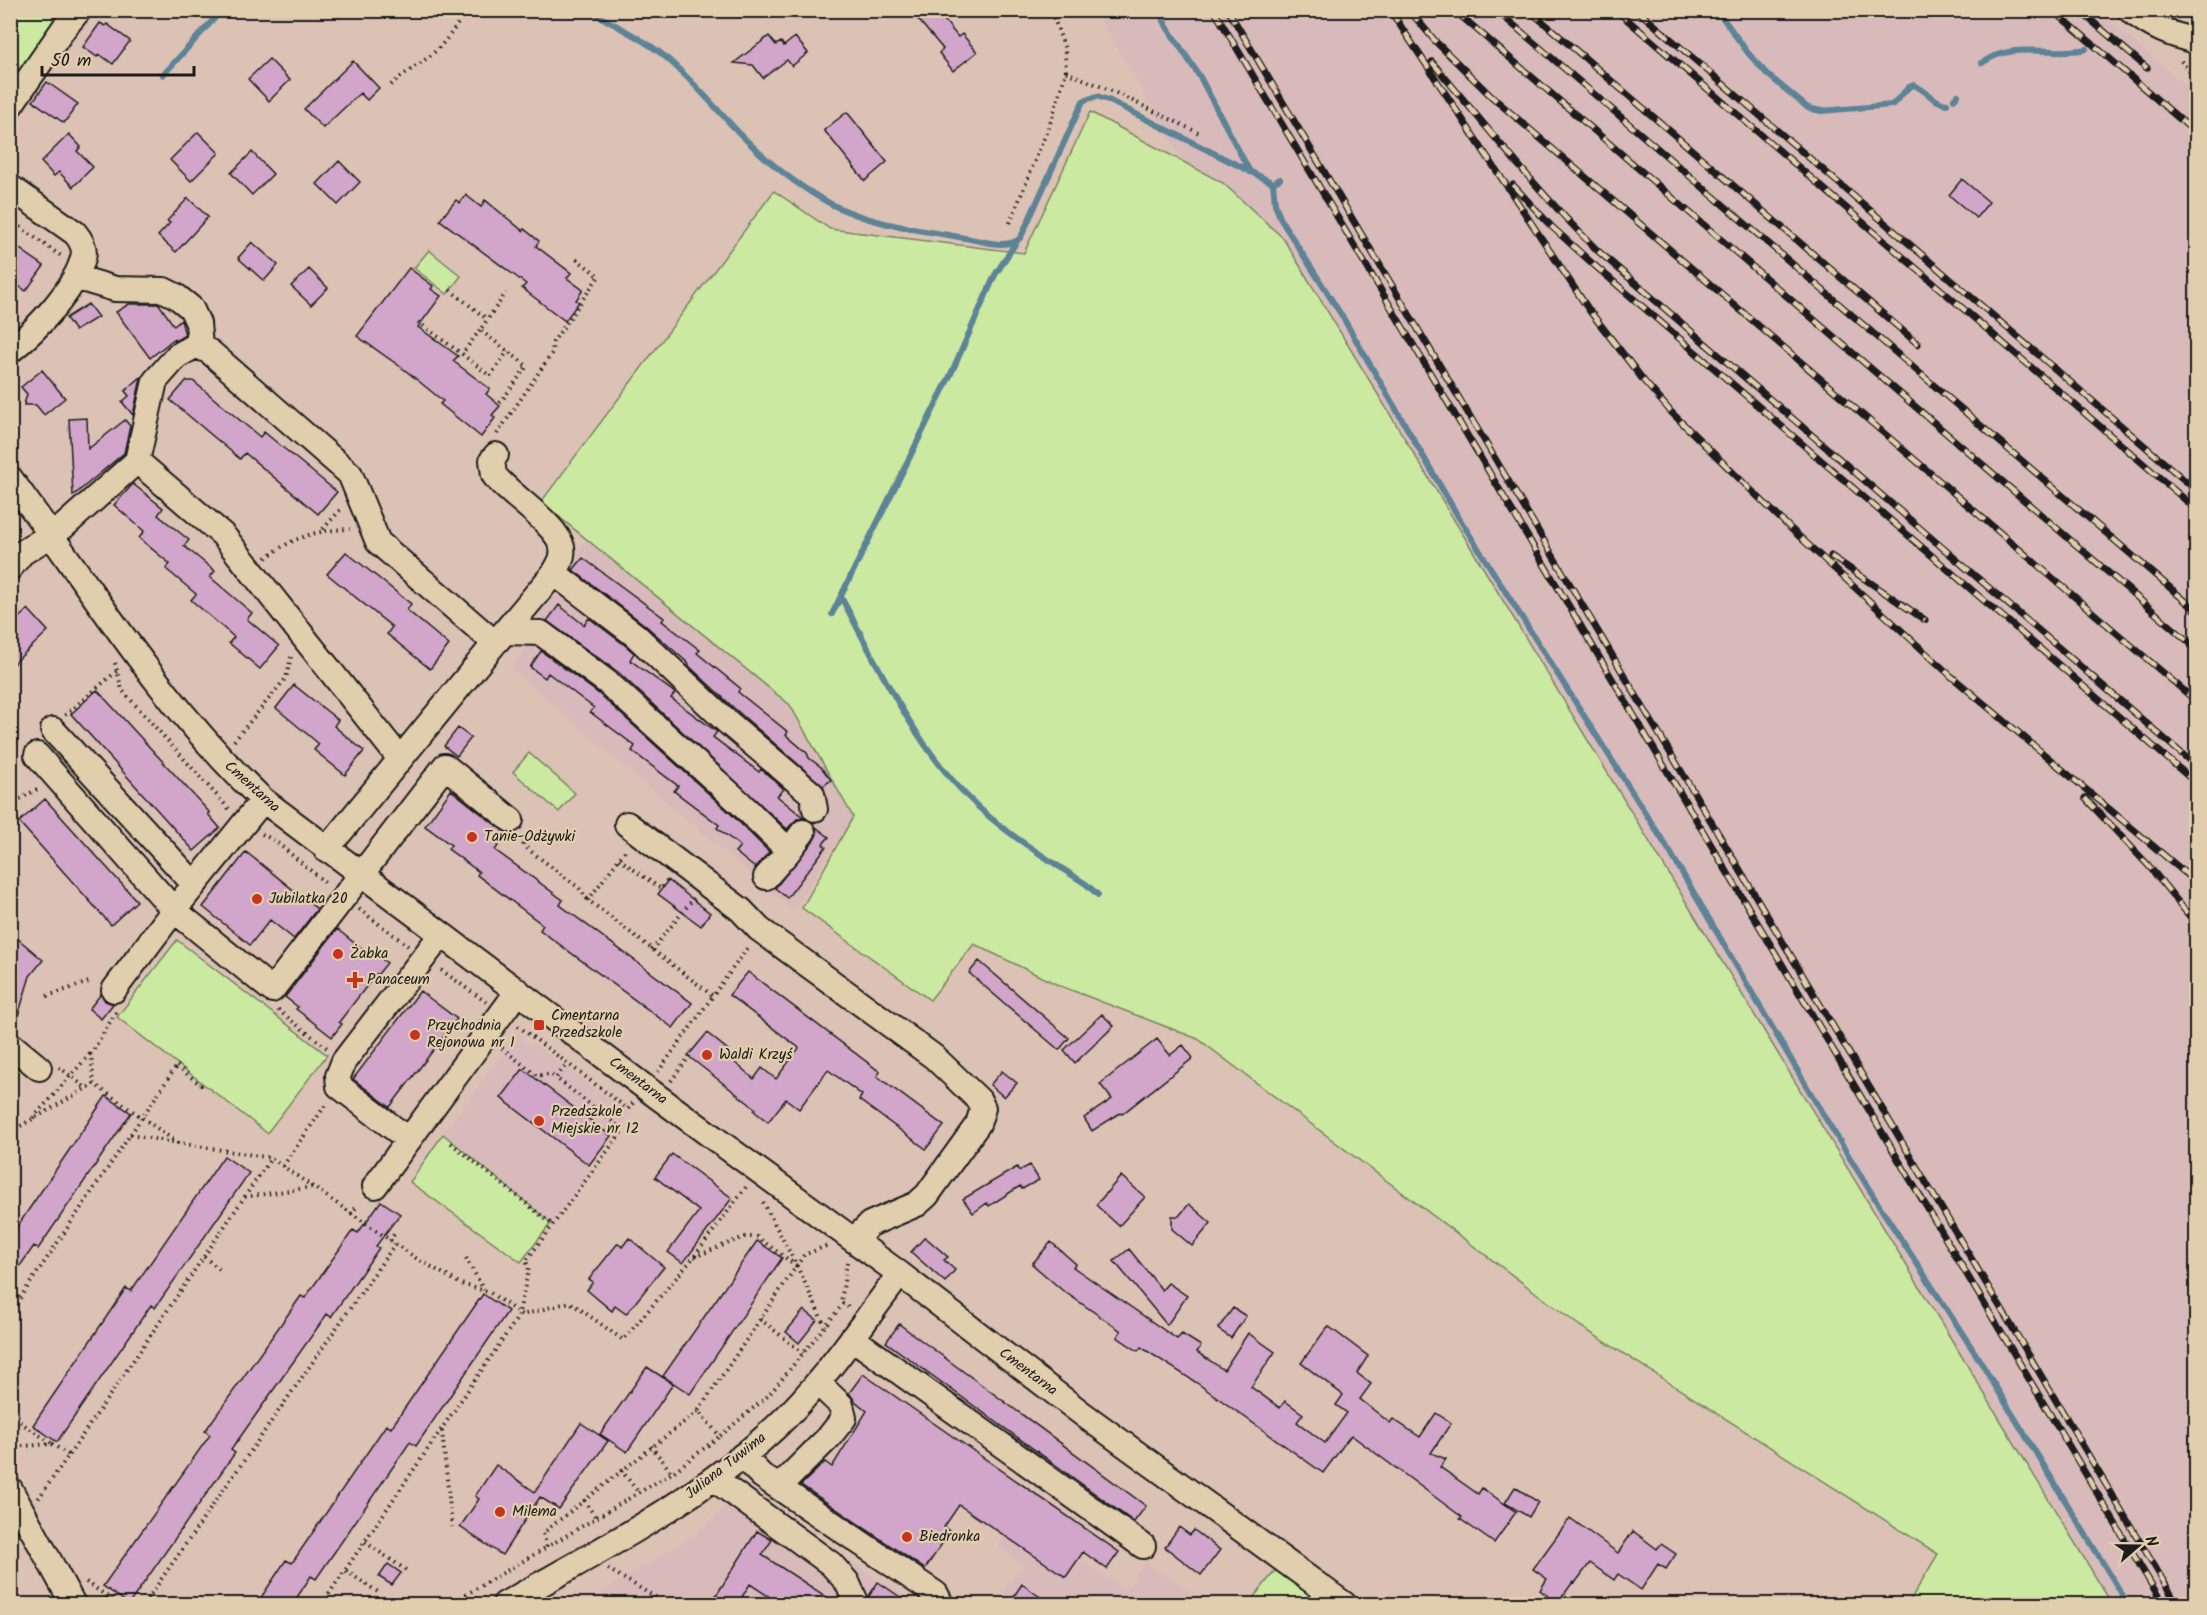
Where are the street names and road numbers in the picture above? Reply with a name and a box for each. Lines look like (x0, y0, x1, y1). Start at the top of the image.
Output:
street label: Cmentarna (219, 755, 285, 819)
street label: Cmentarna (603, 1051, 673, 1111)
street label: Cmentarna (993, 1342, 1063, 1402)
street label: Juliana Tuwima (680, 1427, 772, 1505)

